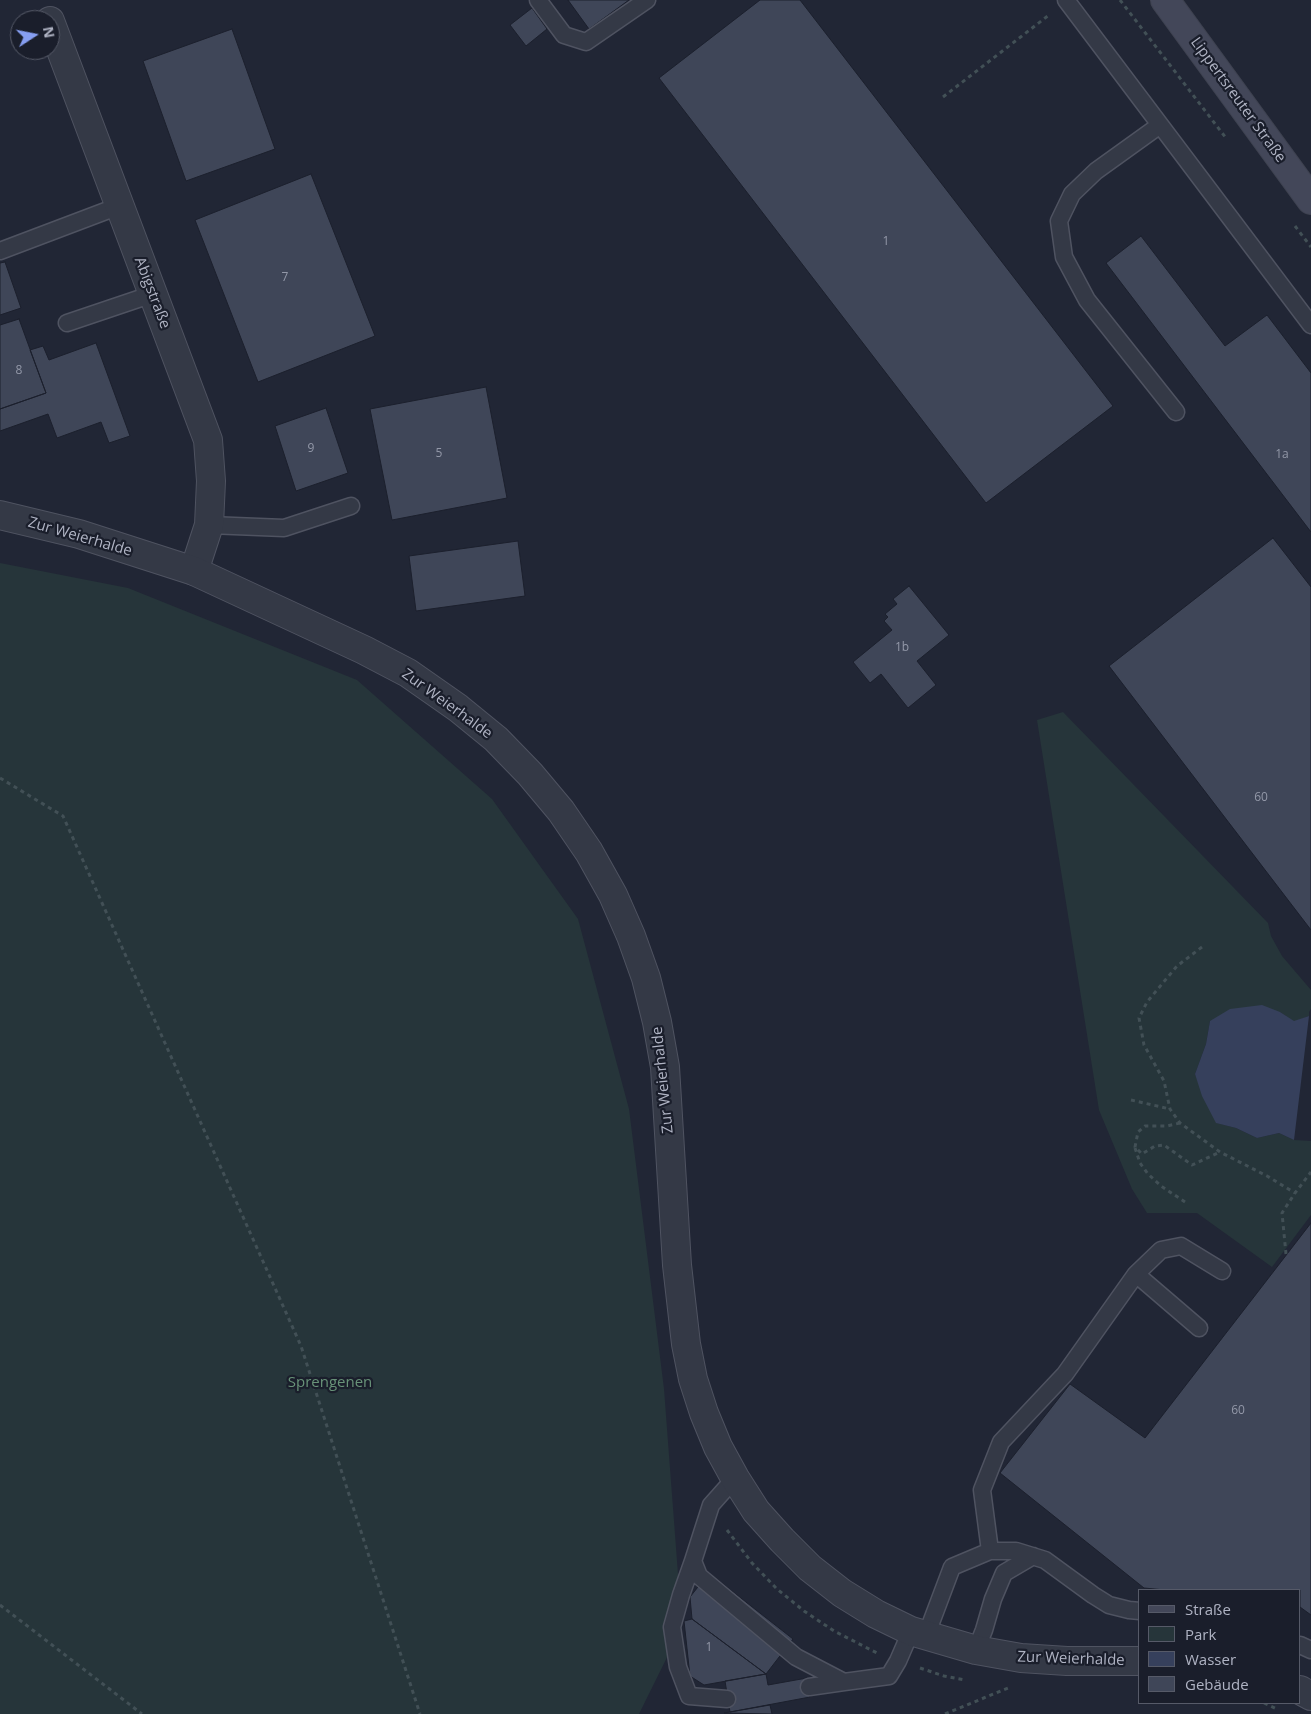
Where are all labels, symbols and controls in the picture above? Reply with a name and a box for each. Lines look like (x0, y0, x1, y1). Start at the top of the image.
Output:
north arrow (10, 10, 60, 60)
text: N (39, 25, 60, 40)
street label: Lippertsreuter Straße (1187, 34, 1289, 166)
house number: 1 (883, 235, 889, 249)
street label: Abigstraße (130, 255, 174, 331)
house number: 7 (282, 271, 288, 285)
house number: 8 (16, 364, 22, 378)
house number: 9 (308, 442, 314, 456)
house number: 5 (436, 447, 442, 461)
house number: 1a (1275, 448, 1289, 462)
street label: Zur Weierhalde (26, 514, 134, 560)
house number: 1b (895, 641, 909, 655)
street label: Zur Weierhalde (398, 665, 496, 743)
house number: 60 (1254, 791, 1268, 805)
street label: Zur Weierhalde (648, 1026, 678, 1134)
park label: Sprengenen (288, 1374, 372, 1392)
house number: 60 (1231, 1404, 1245, 1418)
legend (1138, 1589, 1301, 1704)
text: Straße (1185, 1599, 1231, 1619)
text: Park (1185, 1624, 1216, 1644)
house number: 1 (706, 1641, 712, 1655)
street label: Zur Weierhalde (1017, 1648, 1125, 1670)
text: Wasser (1185, 1649, 1236, 1669)
text: Gebäude (1185, 1674, 1249, 1694)

